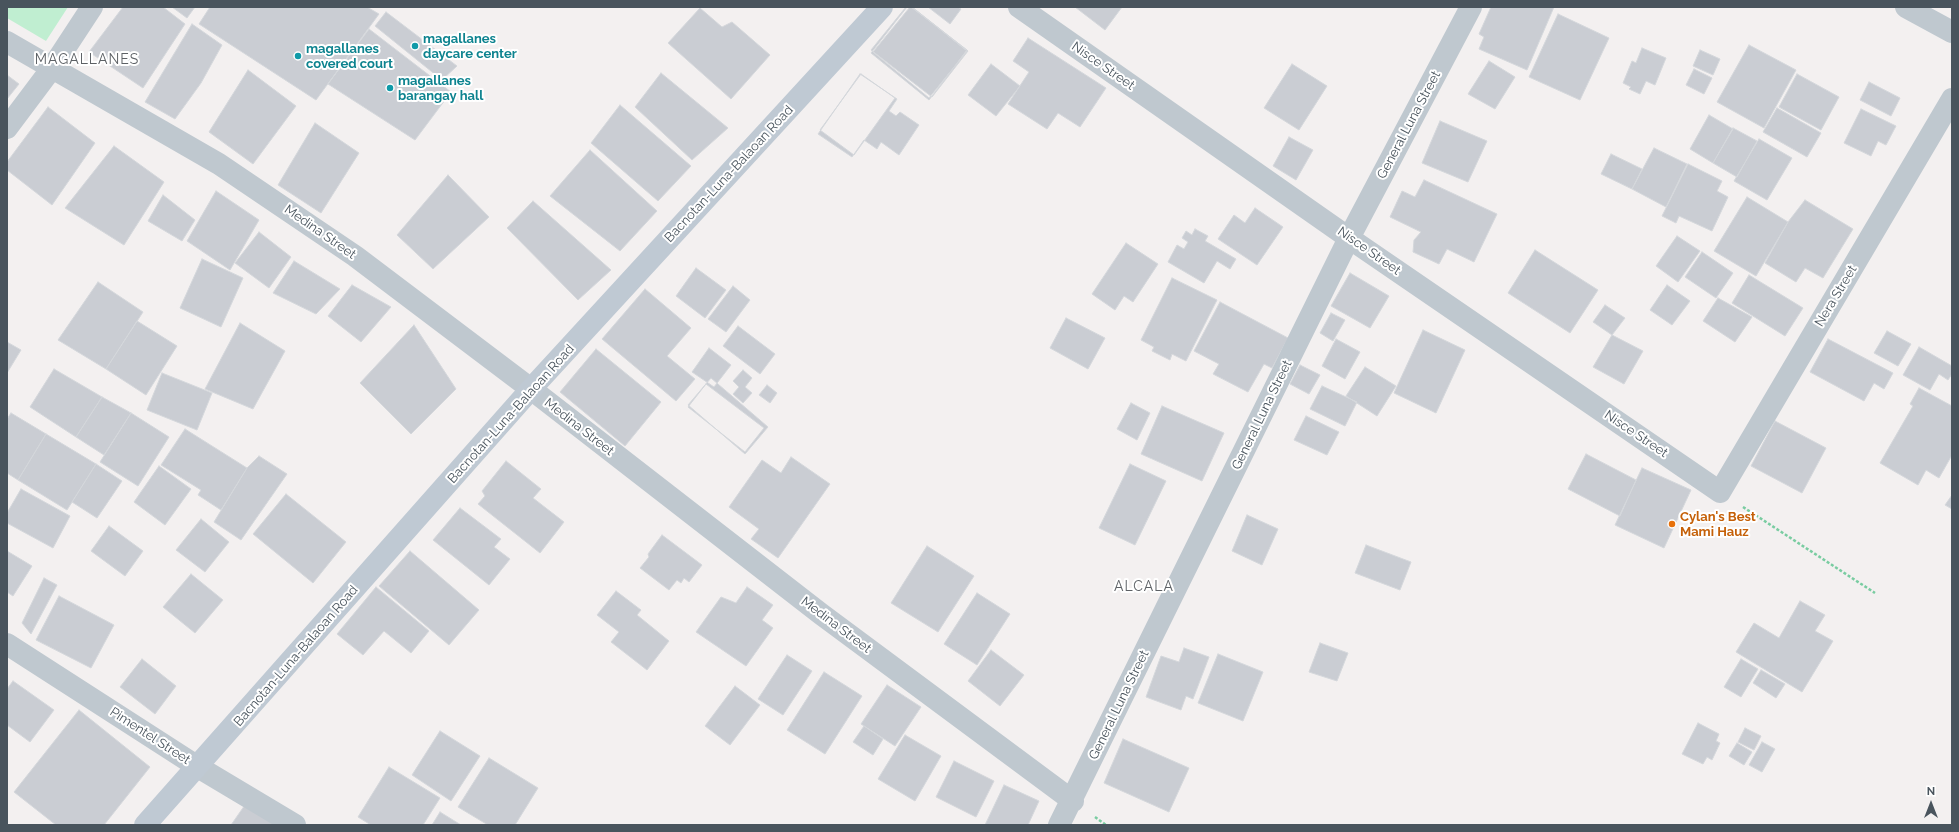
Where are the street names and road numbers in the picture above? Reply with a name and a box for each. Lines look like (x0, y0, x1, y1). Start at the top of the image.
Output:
street label: Nisce Street (1069, 39, 1137, 93)
street label: General Luna Street (1374, 68, 1444, 182)
street label: Bacnotan-Luna-Balaoan Road (661, 102, 797, 246)
street label: Medina Street (281, 202, 359, 262)
street label: Nisce Street (1335, 224, 1403, 278)
street label: Nera Street (1812, 263, 1860, 329)
street label: Bacnotan-Luna-Balaoan Road (445, 341, 577, 487)
street label: General Luna Street (1229, 358, 1295, 472)
street label: Medina Street (541, 395, 617, 459)
street label: Nisce Street (1601, 407, 1671, 461)
street label: Bacnotan-Luna-Balaoan Road (231, 582, 361, 730)
street label: Medina Street (798, 594, 874, 656)
street label: General Luna Street (1086, 648, 1152, 762)
street label: Pimentel Street (107, 704, 193, 768)

